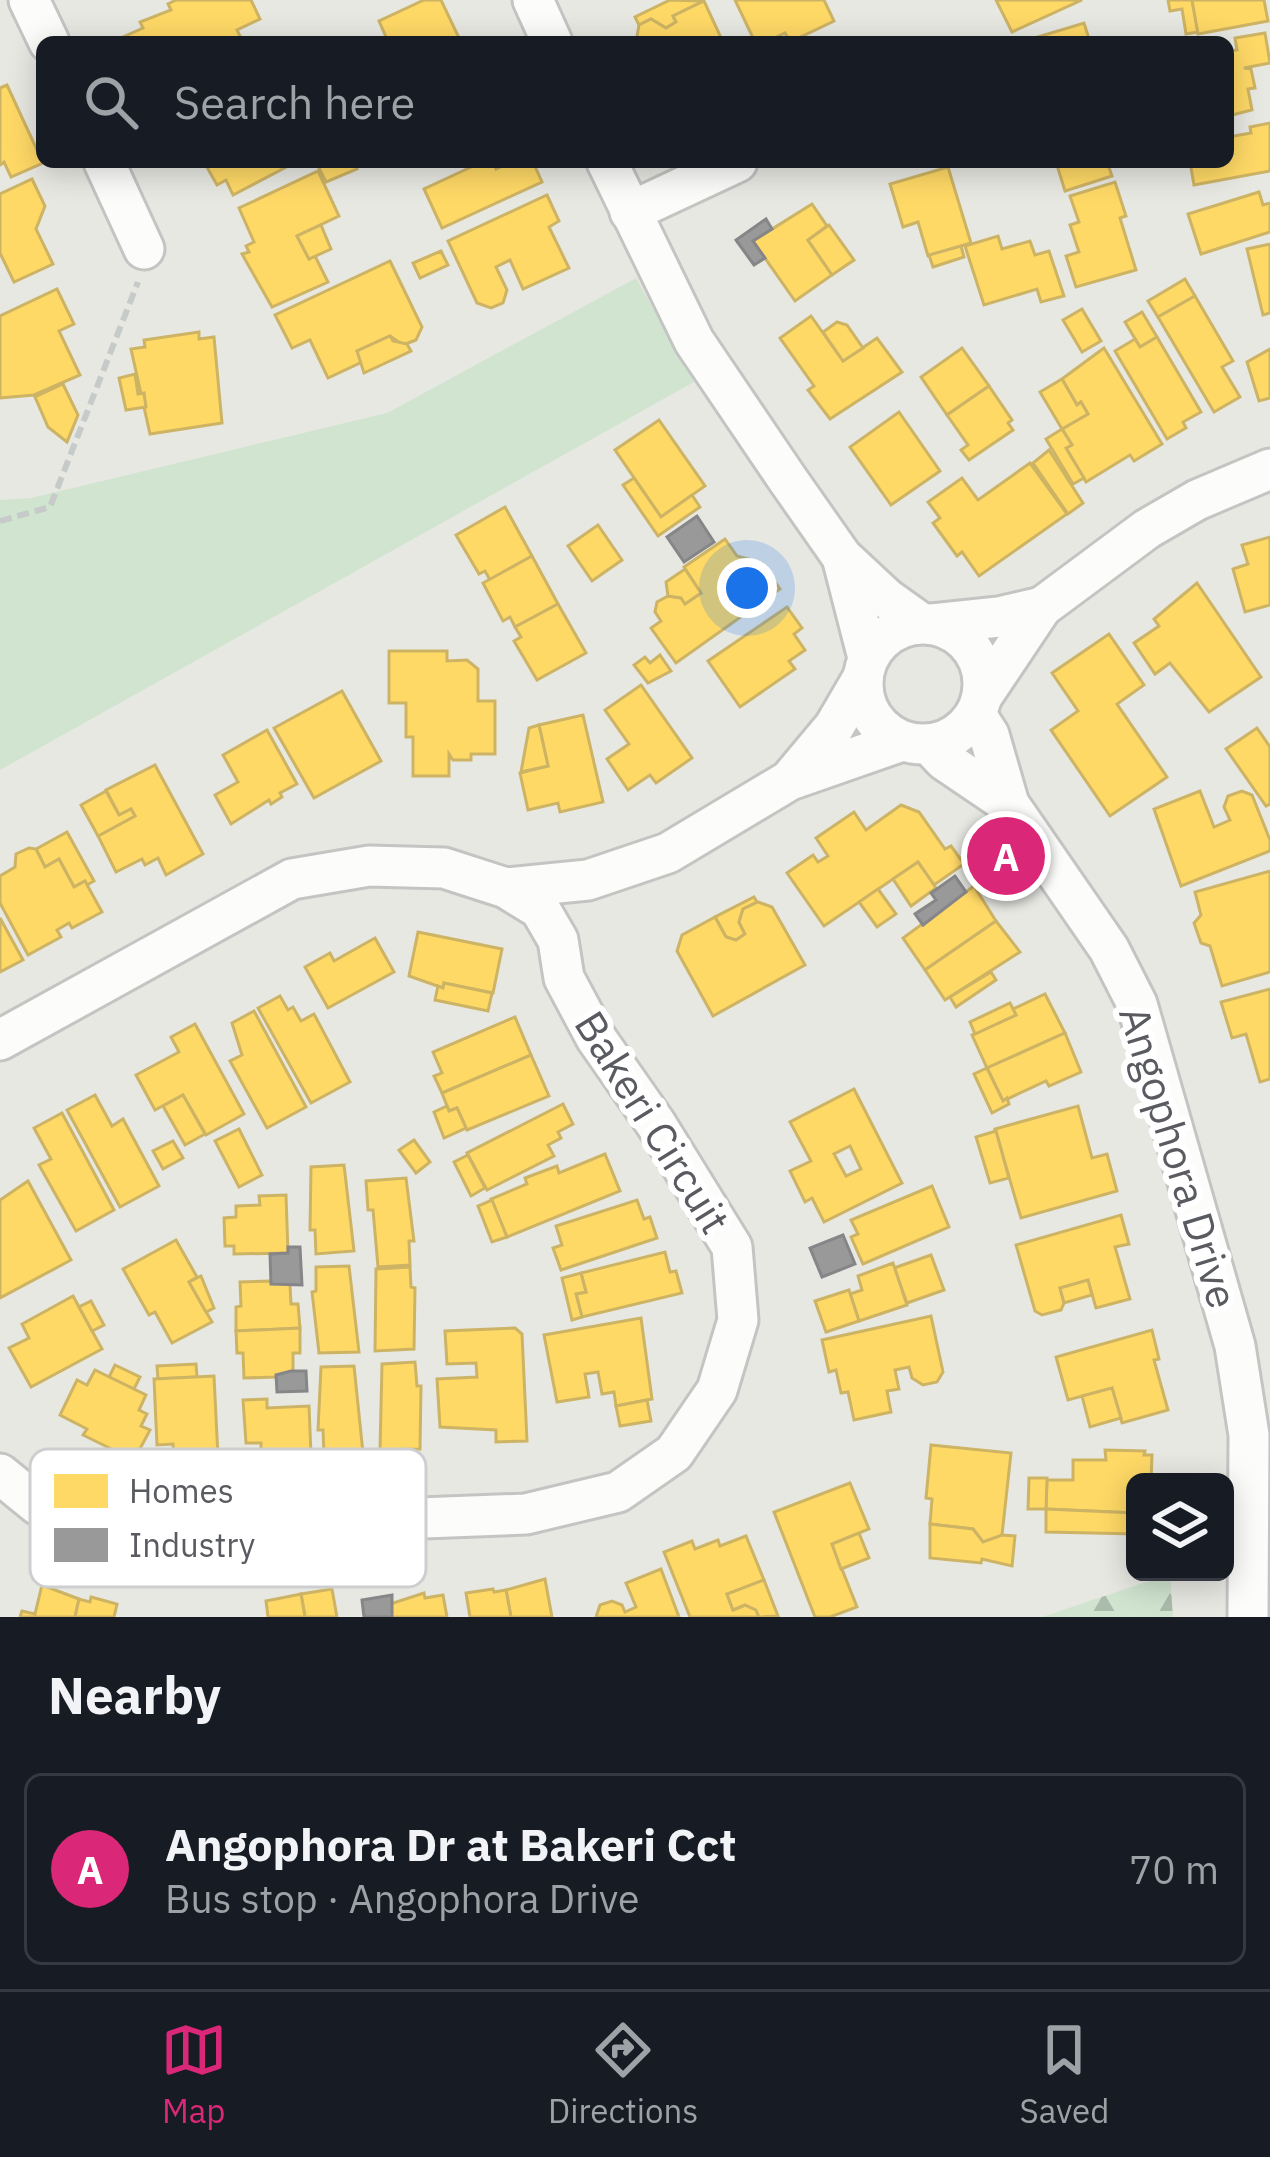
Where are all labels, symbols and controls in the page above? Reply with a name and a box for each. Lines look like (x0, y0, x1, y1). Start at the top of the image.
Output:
search box (36, 36, 1234, 168)
icon: search (78, 69, 144, 135)
text: Search here (174, 73, 415, 131)
your location (717, 558, 777, 618)
pin: A (967, 811, 1045, 901)
street label: Angophora Drive (1107, 999, 1251, 1315)
street label: Bakeri Circuit (563, 1001, 743, 1243)
legend (30, 1449, 426, 1587)
text: Homes (129, 1469, 234, 1512)
map controls (1126, 1473, 1234, 1581)
button: layers (1126, 1473, 1234, 1581)
text: Industry (129, 1523, 255, 1566)
text: Nearby (48, 1662, 221, 1728)
text: Angophora Dr at Bakeri Cct (165, 1815, 736, 1873)
text: A (77, 1844, 103, 1895)
text: 70 m (1129, 1844, 1219, 1895)
text: Bus stop · Angophora Drive (165, 1873, 639, 1924)
tab: Map (161, 2017, 227, 2132)
tab: Directions (548, 2017, 698, 2132)
tab: Saved (1020, 2017, 1109, 2132)

